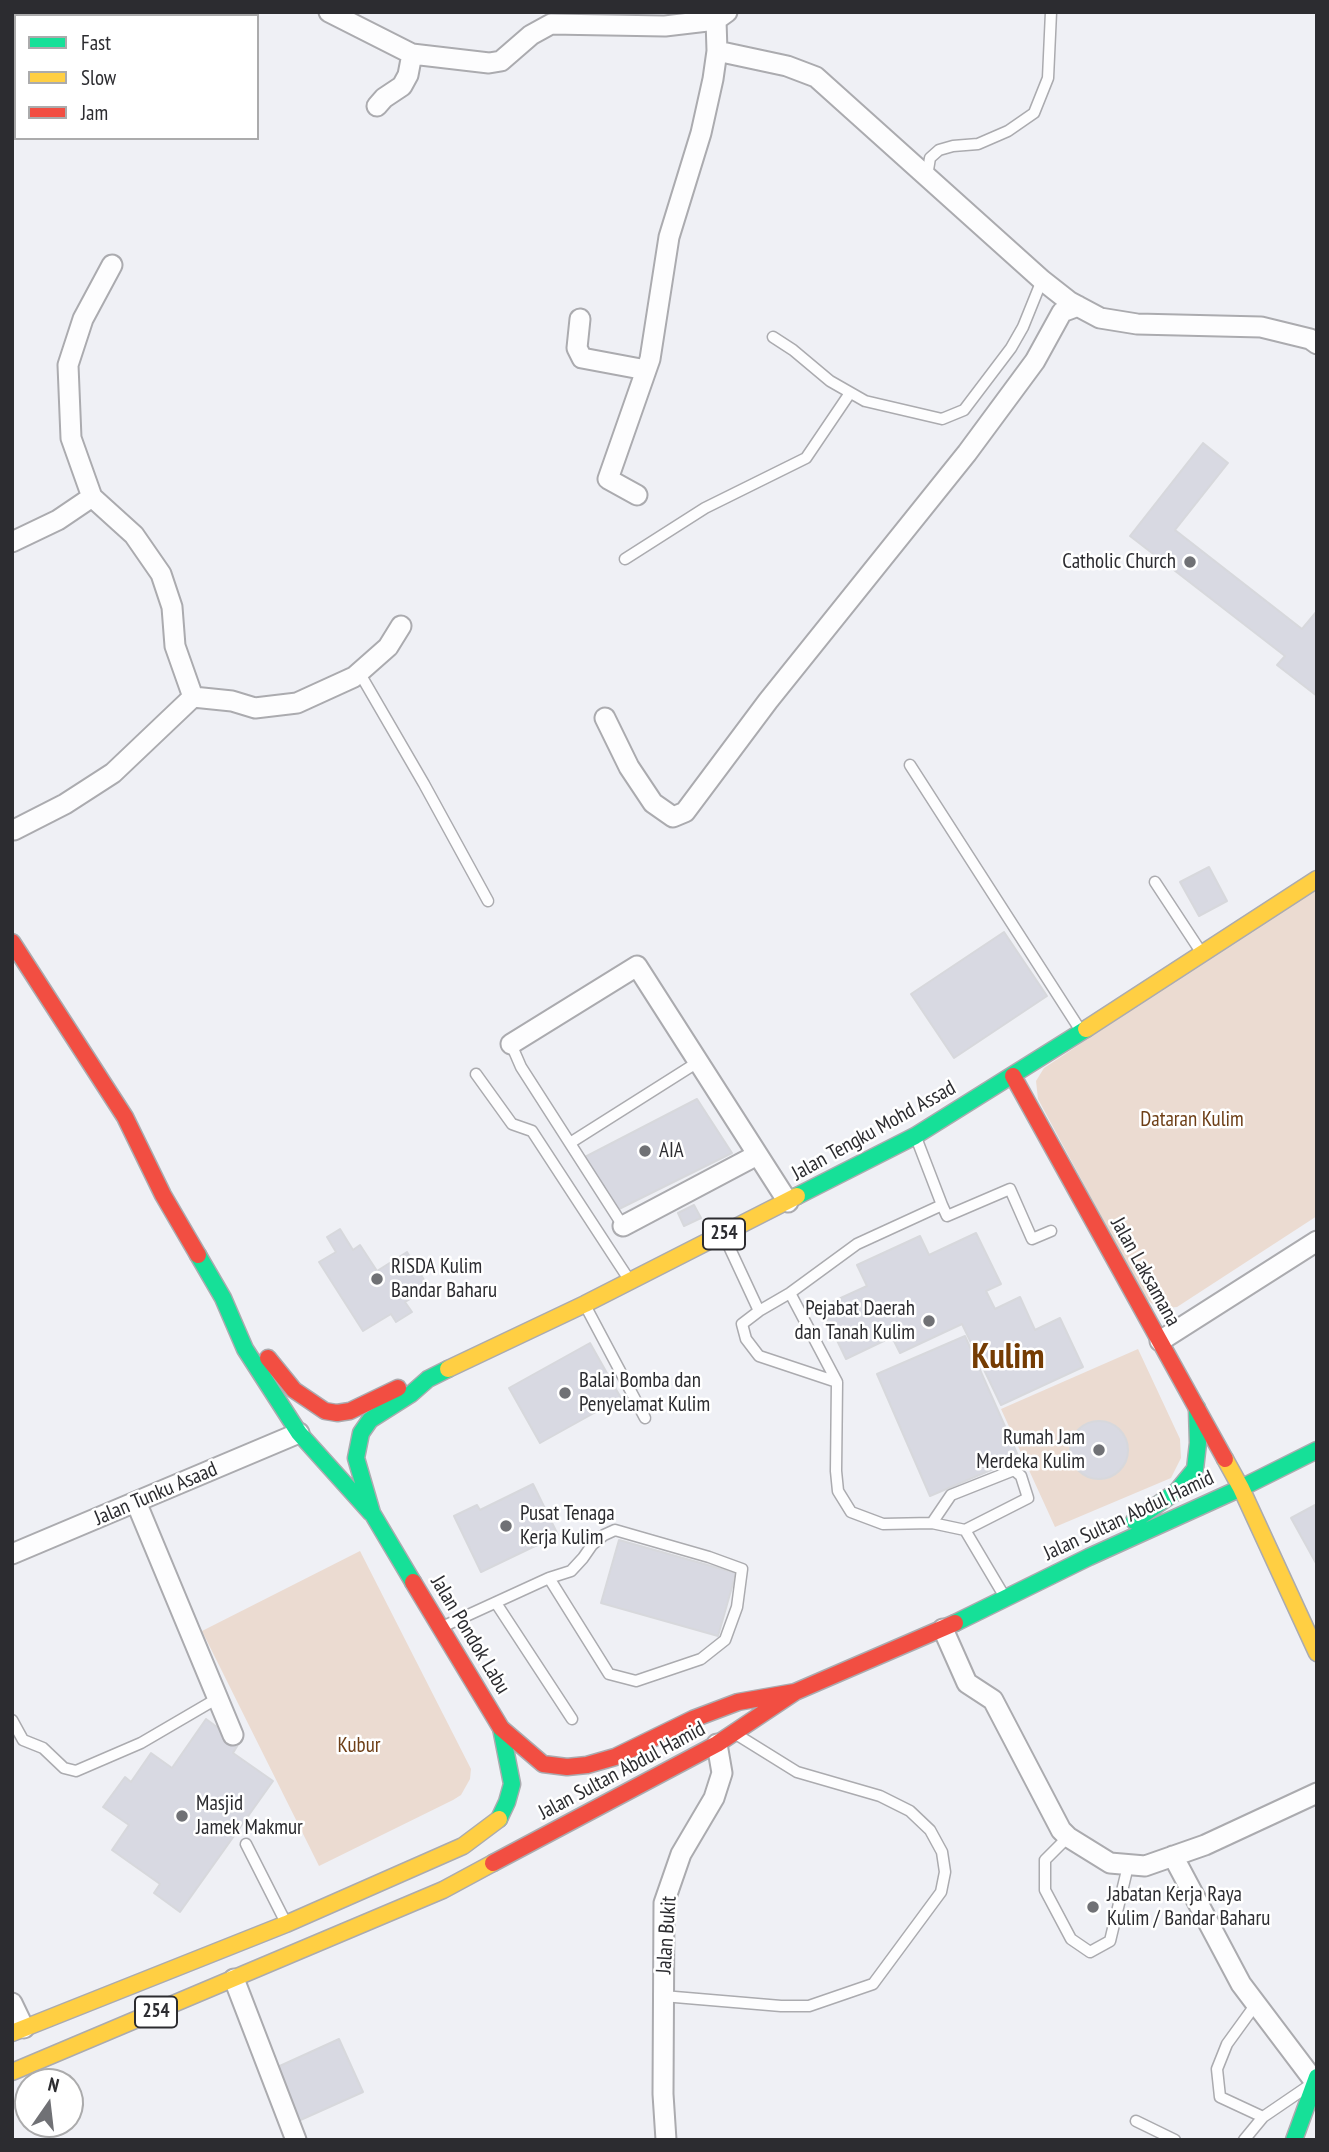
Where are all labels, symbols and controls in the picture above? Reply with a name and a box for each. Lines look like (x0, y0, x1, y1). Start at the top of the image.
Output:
legend (14, 14, 259, 140)
text: Fast (81, 29, 111, 56)
text: Slow (81, 64, 116, 91)
text: Jam (81, 99, 108, 126)
place label: Catholic Church (1062, 549, 1176, 575)
marker: Catholic Church (1182, 554, 1198, 570)
street label: Jalan Tengku Mohd Assad (788, 1076, 960, 1186)
park label: Dataran Kulim (1140, 1107, 1244, 1133)
place label: AIA (659, 1138, 684, 1164)
marker: AIA (637, 1143, 653, 1159)
street label: Jalan Laksamana (1105, 1213, 1185, 1331)
road number: 254 (703, 1218, 745, 1250)
place label: RISDA Kulim Bandar Baharu (391, 1254, 497, 1304)
marker: RISDA Kulim Bandar Baharu (369, 1271, 385, 1287)
place label: Pejabat Daerah dan Tanah Kulim (794, 1296, 915, 1346)
marker: Pejabat Daerah dan Tanah Kulim (921, 1313, 937, 1329)
district label: Kulim (972, 1337, 1044, 1379)
place label: Balai Bomba dan Penyelamat Kulim (579, 1368, 710, 1418)
marker: Balai Bomba dan Penyelamat Kulim (557, 1385, 573, 1401)
place label: Rumah Jam Merdeka Kulim (976, 1425, 1085, 1475)
marker: Rumah Jam Merdeka Kulim (1091, 1442, 1107, 1458)
street label: Jalan Tunku Asaad (91, 1457, 221, 1531)
street label: Jalan Sultan Abdul Hamid (1040, 1466, 1218, 1566)
place label: Pusat Tenaga Kerja Kulim (520, 1501, 615, 1551)
marker: Pusat Tenaga Kerja Kulim (498, 1518, 514, 1534)
street label: Jalan Pondok Labu (425, 1571, 515, 1699)
street label: Jalan Sultan Abdul Hamid (534, 1716, 710, 1826)
park label: Kubur (337, 1733, 381, 1759)
place label: Masjid Jamek Makmur (196, 1791, 303, 1841)
marker: Masjid Jamek Makmur (174, 1808, 190, 1824)
place label: Jabatan Kerja Raya Kulim / Bandar Baharu (1107, 1882, 1270, 1932)
street label: Jalan Bukit (652, 1895, 682, 1975)
marker: Jabatan Kerja Raya Kulim / Bandar Baharu (1085, 1899, 1101, 1915)
road number: 254 (135, 1996, 177, 2028)
north arrow (14, 2068, 84, 2138)
text: N (46, 2072, 61, 2097)

